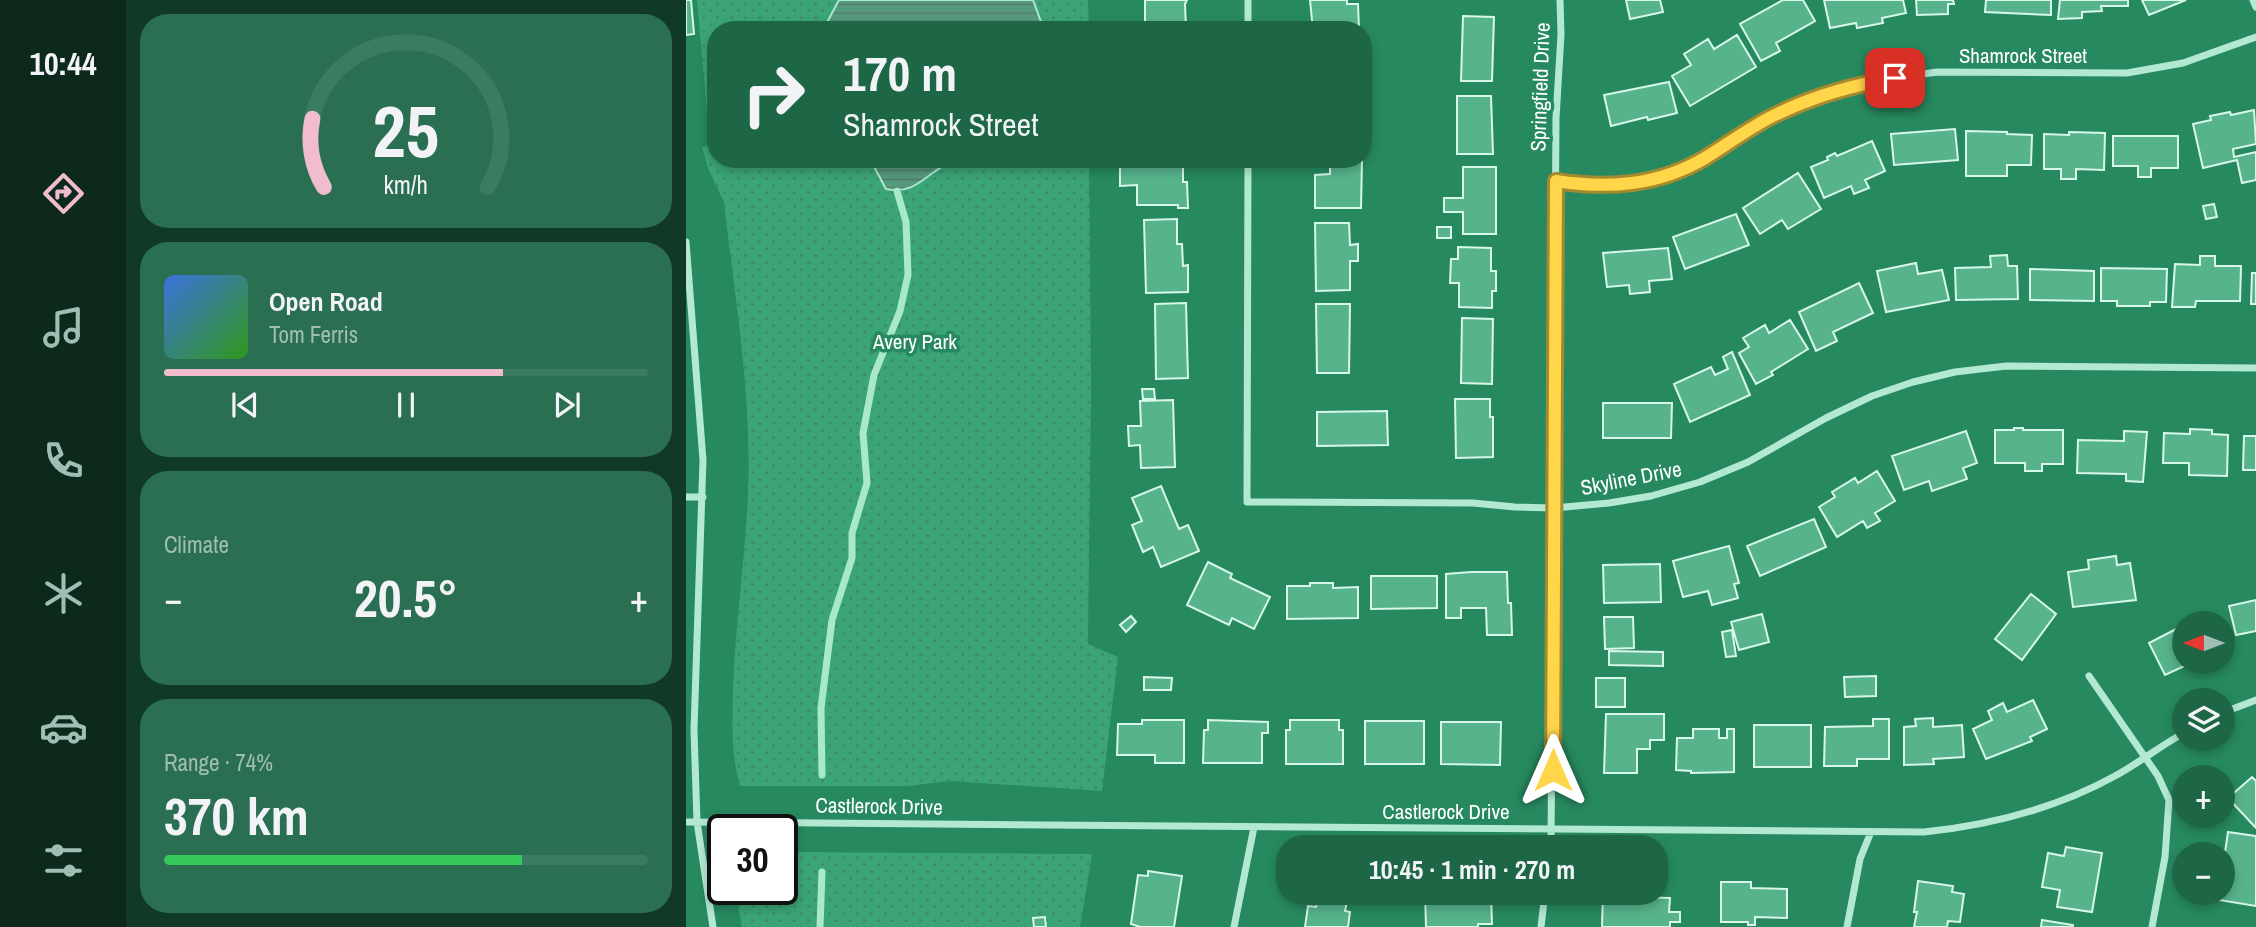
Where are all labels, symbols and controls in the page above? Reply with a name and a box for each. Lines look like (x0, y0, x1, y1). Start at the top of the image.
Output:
street label: Springfield Drive (1523, 22, 1557, 152)
text: 170 m (843, 40, 957, 106)
street label: Shamrock Street (1959, 41, 2087, 70)
text: 10:44 (29, 42, 97, 85)
pin (1865, 48, 1925, 108)
icon: right (728, 49, 819, 140)
icon: arrive (1876, 59, 1914, 97)
text: 25 (373, 83, 439, 181)
text: Shamrock Street (843, 103, 1038, 146)
text: km/h (384, 168, 428, 202)
icon: directions (39, 169, 88, 218)
text: Open Road (269, 284, 383, 319)
icon: music (39, 303, 88, 352)
text: Tom Ferris (269, 319, 358, 350)
park label: Avery Park (872, 327, 957, 356)
icon: previous (226, 386, 264, 424)
icon: pause (387, 386, 425, 424)
icon: next (548, 386, 586, 424)
icon: phone (39, 436, 88, 485)
street label: Skyline Drive (1578, 454, 1684, 502)
text: Climate (164, 529, 229, 560)
text: 20.5° (354, 563, 458, 633)
icon: climate (39, 569, 88, 618)
text: − (164, 573, 182, 624)
text: + (630, 573, 648, 624)
north arrow (2172, 611, 2235, 674)
map controls (2172, 611, 2235, 905)
button: layers (2172, 688, 2235, 751)
icon: car (39, 703, 88, 752)
position arrow (1516, 733, 1590, 807)
text: Range · 74% (164, 747, 273, 778)
button: + (2172, 765, 2235, 828)
text: 370 km (164, 781, 309, 851)
street label: Castlerock Drive (815, 790, 943, 822)
street label: Castlerock Drive (1382, 797, 1510, 826)
speed limit sign: 30 (707, 814, 798, 905)
icon: filters (39, 836, 88, 885)
button: − (2172, 842, 2235, 905)
text: 10:45 · 1 min · 270 m (1369, 852, 1575, 887)

